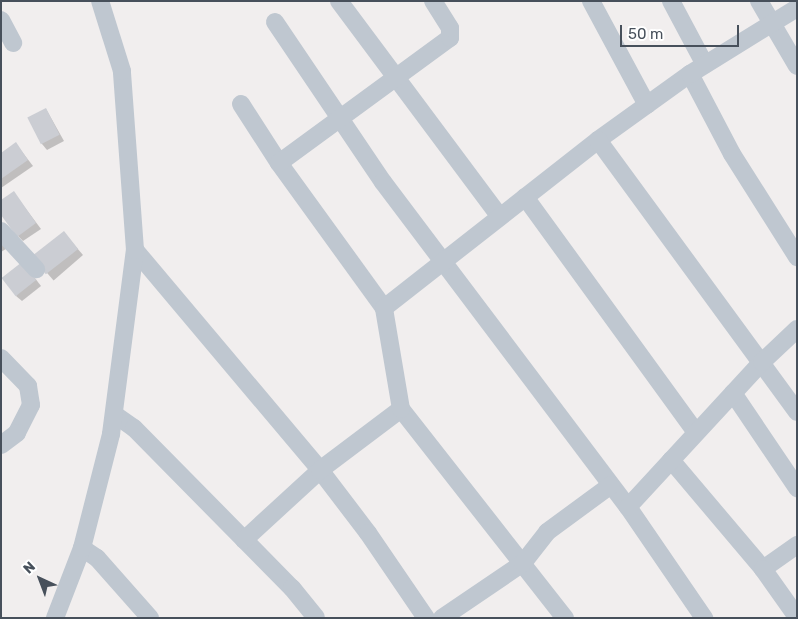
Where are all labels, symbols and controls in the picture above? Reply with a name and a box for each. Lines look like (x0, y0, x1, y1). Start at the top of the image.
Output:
scale bar (623, 15, 742, 47)
text: 50 m (628, 25, 663, 43)
north arrow (15, 554, 65, 604)
text: N (20, 558, 39, 577)

